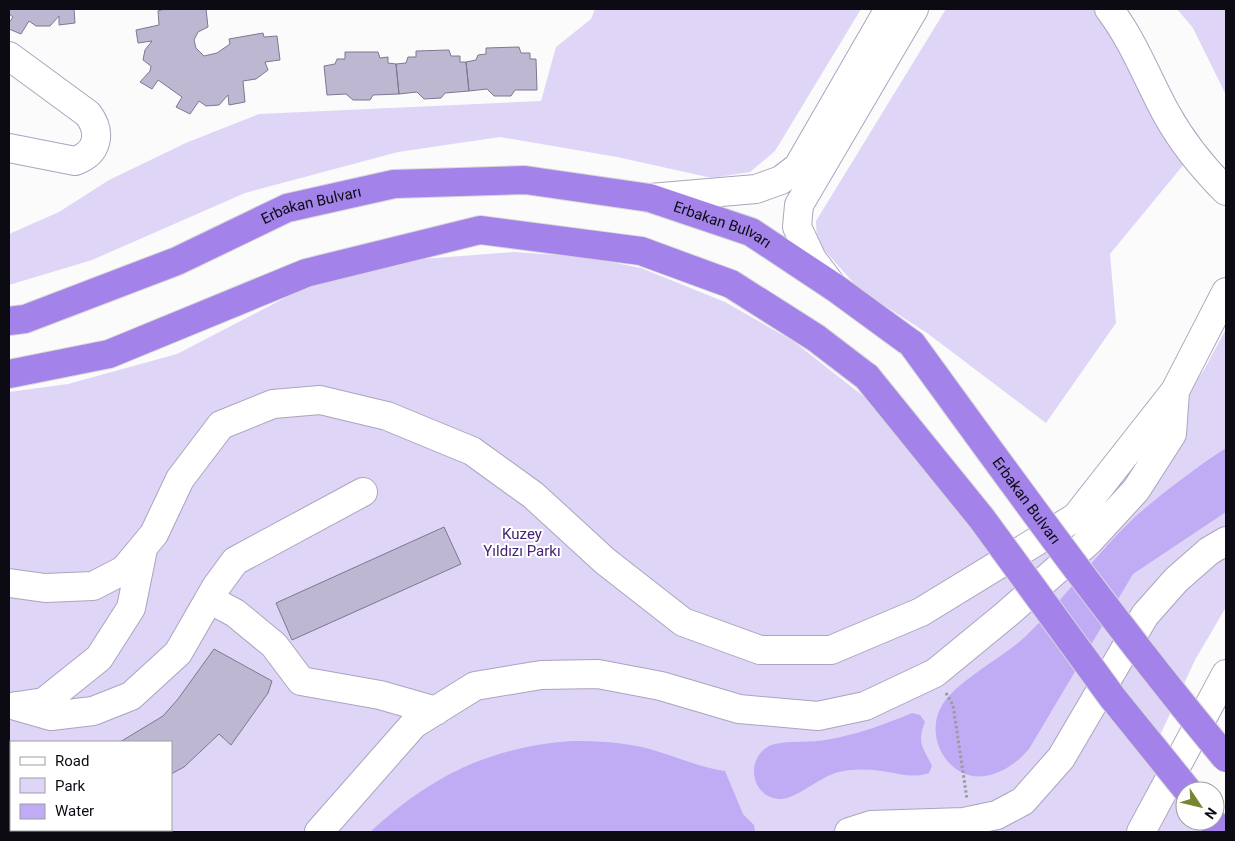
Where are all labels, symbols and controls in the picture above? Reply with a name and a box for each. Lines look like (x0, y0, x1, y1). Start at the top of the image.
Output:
street label: Erbakan Bulvarı (258, 183, 363, 228)
street label: Erbakan Bulvarı (671, 198, 775, 252)
street label: Erbakan Bulvarı (988, 454, 1064, 548)
park label: Kuzey Yıldızı Parkı (483, 525, 561, 560)
legend (10, 741, 172, 831)
text: Road (55, 752, 89, 770)
text: Park (55, 777, 86, 795)
north arrow (1175, 781, 1225, 831)
text: Water (55, 802, 94, 820)
text: N (1201, 805, 1220, 822)

